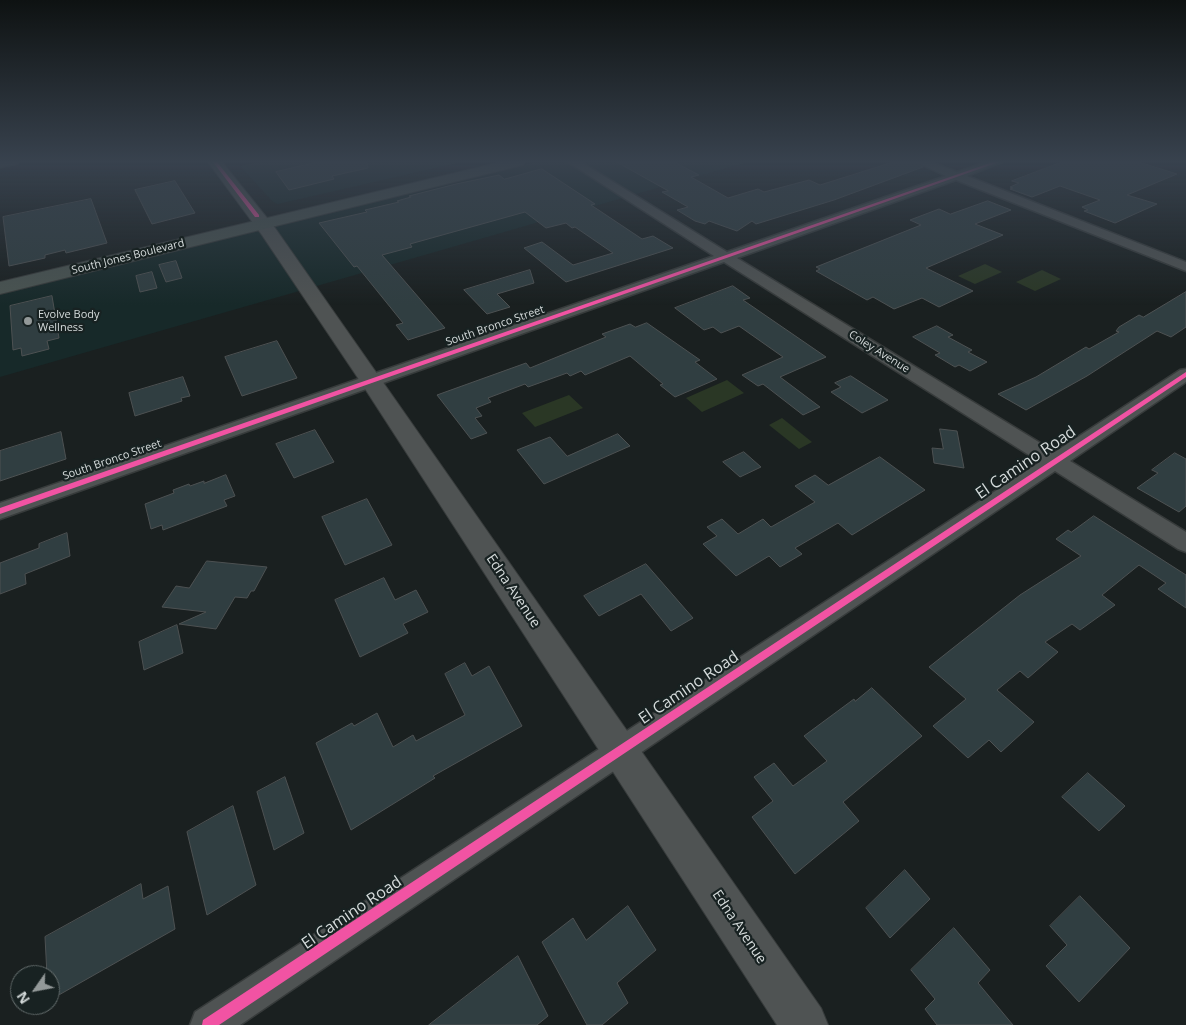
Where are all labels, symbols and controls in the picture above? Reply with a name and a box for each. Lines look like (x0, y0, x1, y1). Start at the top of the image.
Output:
street label: South Jones Boulevard (70, 237, 186, 277)
street label: South Bronco Street (444, 303, 546, 349)
place label: Evolve Body Wellness (38, 308, 99, 334)
marker: Evolve Body Wellness (22, 315, 34, 327)
street label: Coley Avenue (846, 328, 912, 376)
street label: El Camino Road (972, 422, 1080, 504)
street label: South Bronco Street (61, 437, 163, 483)
street label: Edna Avenue (482, 551, 544, 631)
street label: El Camino Road (635, 647, 743, 729)
street label: El Camino Road (298, 872, 406, 954)
street label: Edna Avenue (708, 887, 770, 967)
north arrow (10, 965, 60, 1015)
text: N (12, 988, 34, 1008)

